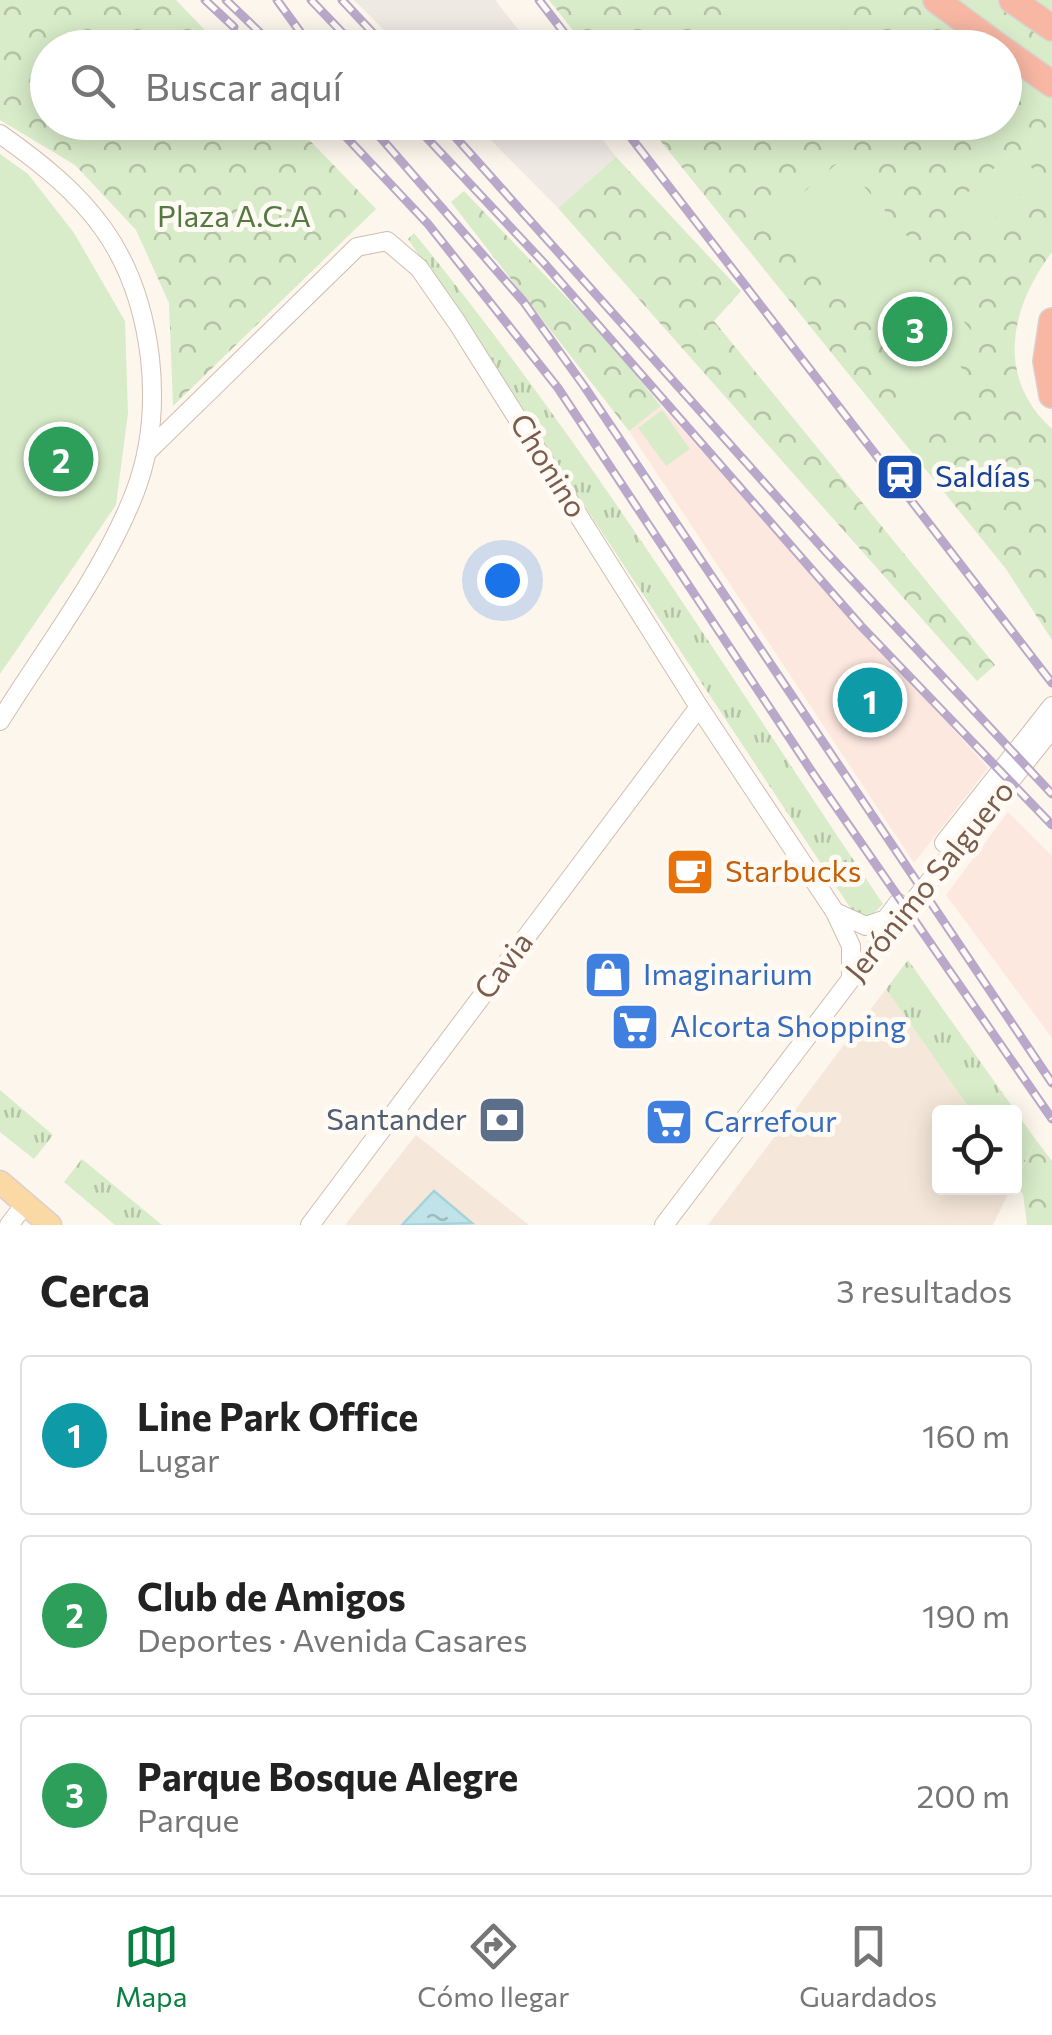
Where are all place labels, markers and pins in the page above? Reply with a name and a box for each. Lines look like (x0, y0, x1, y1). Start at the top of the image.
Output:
pin: 3 (882, 292, 948, 366)
pin: 2 (28, 422, 94, 496)
station icon: Saldías (874, 451, 926, 503)
place label: Saldías (935, 456, 1030, 493)
pin: 1 (838, 662, 902, 738)
cafe icon: Starbucks (664, 846, 716, 898)
place label: Starbucks (725, 851, 862, 888)
shop icon: Imaginarium (582, 949, 634, 1001)
place label: Imaginarium (643, 954, 813, 991)
supermarket icon: Alcorta Shopping (609, 1001, 661, 1053)
place label: Alcorta Shopping (670, 1006, 906, 1043)
bank icon: Santander (476, 1094, 528, 1146)
supermarket icon: Carrefour (643, 1096, 695, 1148)
place label: Santander (326, 1099, 467, 1136)
place label: Carrefour (704, 1101, 837, 1138)

